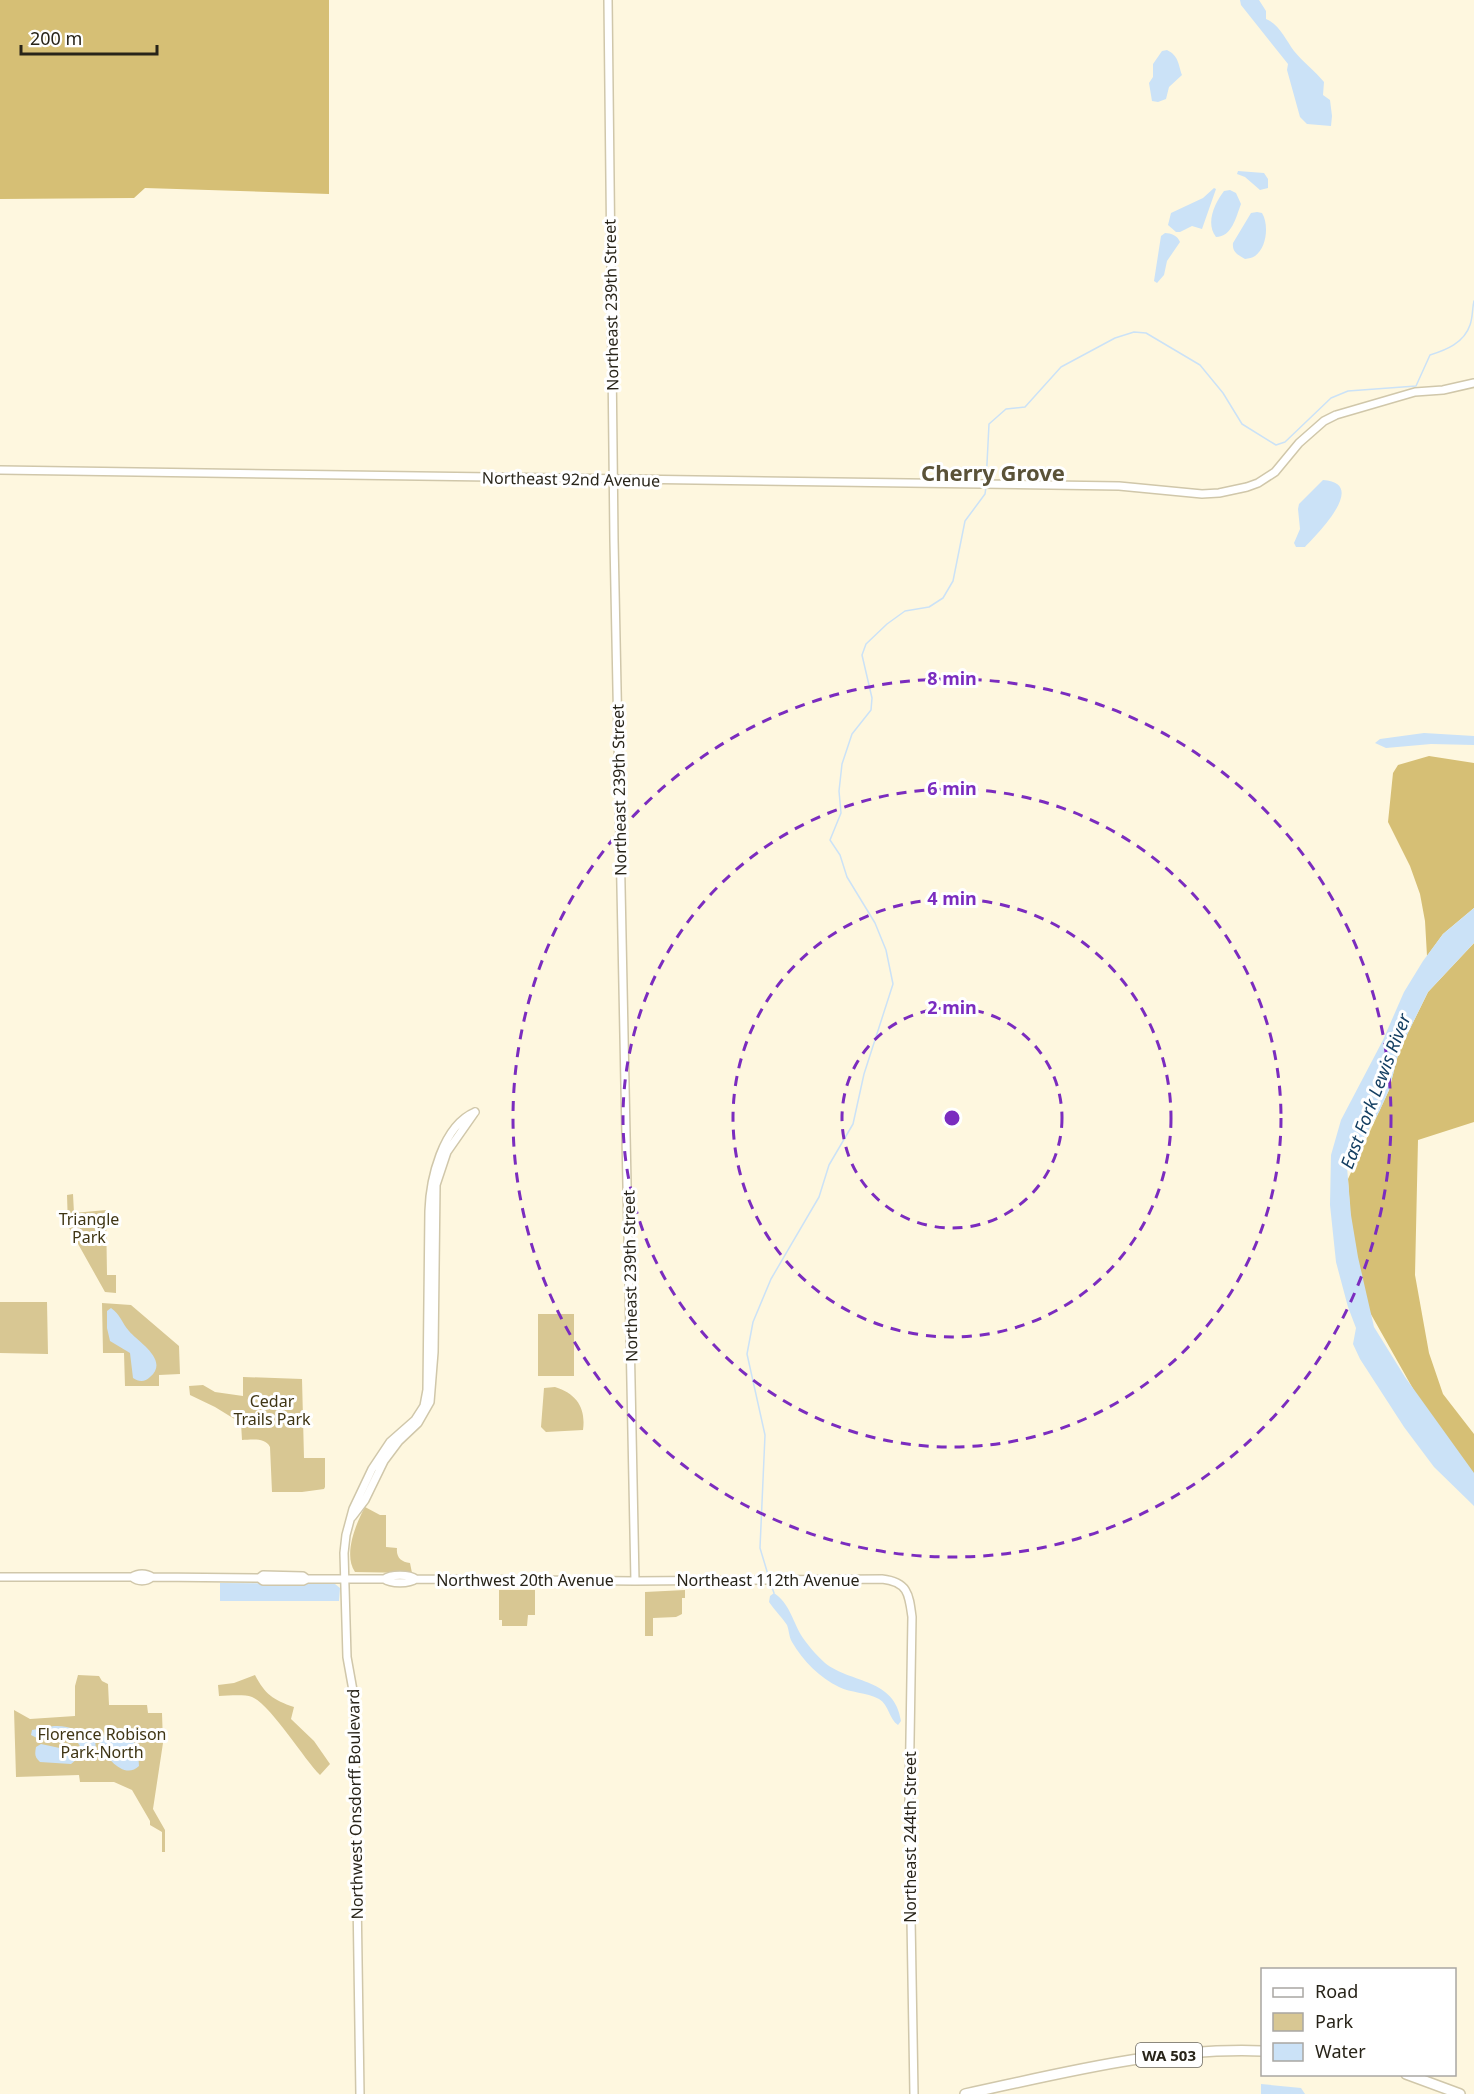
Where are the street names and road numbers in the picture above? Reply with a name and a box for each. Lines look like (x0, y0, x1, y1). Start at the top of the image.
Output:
street label: Northeast 239th Street (598, 219, 623, 391)
street label: Northeast 92nd Avenue (482, 466, 660, 492)
street label: Northeast 239th Street (606, 704, 631, 876)
street label: Northeast 239th Street (617, 1190, 642, 1362)
street label: Northwest 20th Avenue (436, 1569, 614, 1591)
street label: Northeast 112th Avenue (676, 1569, 860, 1591)
street label: Northwest Onsdorff Boulevard (342, 1688, 368, 1920)
street label: Northeast 244th Street (899, 1751, 921, 1923)
road number: WA 503 (1136, 2043, 1202, 2067)

